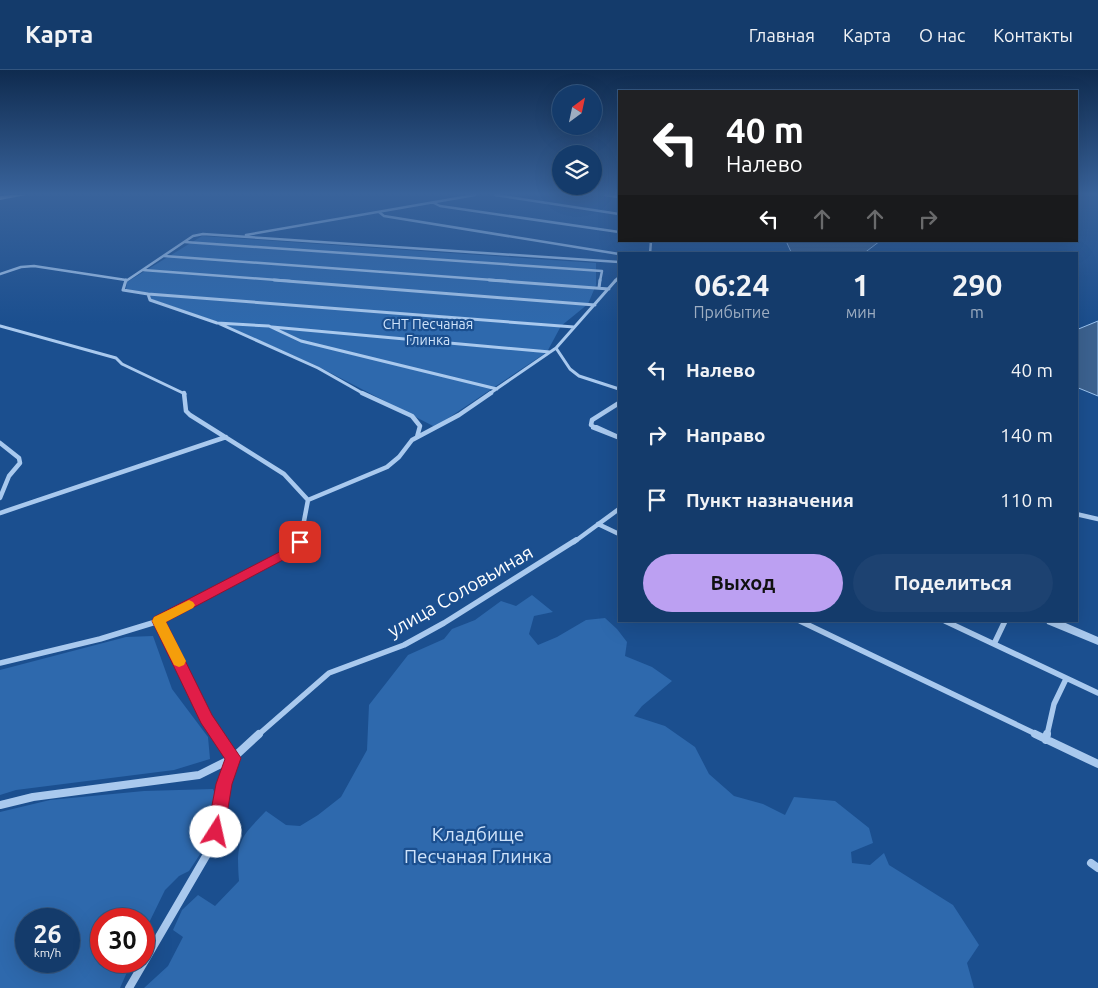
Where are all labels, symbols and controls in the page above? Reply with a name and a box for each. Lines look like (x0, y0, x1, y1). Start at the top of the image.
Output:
text: Карта (25, 21, 93, 48)
text: Главная (749, 25, 815, 45)
text: Карта (843, 25, 891, 45)
text: О нас (919, 25, 965, 45)
text: Контакты (993, 25, 1073, 45)
north arrow (552, 85, 602, 135)
map controls (552, 85, 602, 195)
icon: left (643, 110, 708, 175)
text: 40 m (726, 110, 804, 150)
button: layers (552, 145, 602, 195)
text: Налево (726, 151, 803, 176)
icon: left (755, 205, 783, 233)
icon: ahead (808, 205, 836, 233)
icon: ahead (861, 205, 889, 233)
icon: right (914, 205, 942, 233)
text: 06:24 (694, 268, 769, 302)
text: 1 (852, 268, 869, 302)
text: 290 (952, 268, 1002, 302)
text: Прибытие (694, 303, 770, 321)
text: мин (846, 303, 876, 321)
text: m (970, 303, 984, 321)
park label: СНТ Песчаная Глинка (383, 316, 473, 348)
icon: left (643, 356, 671, 384)
text: Налево (686, 359, 755, 381)
text: 40 m (1011, 359, 1053, 381)
icon: right (643, 421, 671, 449)
text: Направо (686, 424, 766, 446)
text: 140 m (1000, 424, 1053, 446)
icon: arrive (643, 486, 671, 514)
text: Пункт назначения (686, 489, 854, 511)
text: 110 m (1000, 489, 1053, 511)
pin (279, 521, 321, 563)
icon: arrive (286, 528, 314, 556)
street label: улица Соловьиная (383, 540, 537, 642)
button: Выход (643, 554, 843, 612)
button: Поделиться (853, 554, 1053, 612)
position arrow (189, 805, 241, 857)
park label: Кладбище Песчаная Глинка (404, 823, 552, 867)
speed limit sign: 30 (90, 908, 155, 973)
text: 26 (33, 920, 62, 948)
text: km/h (34, 946, 61, 959)

